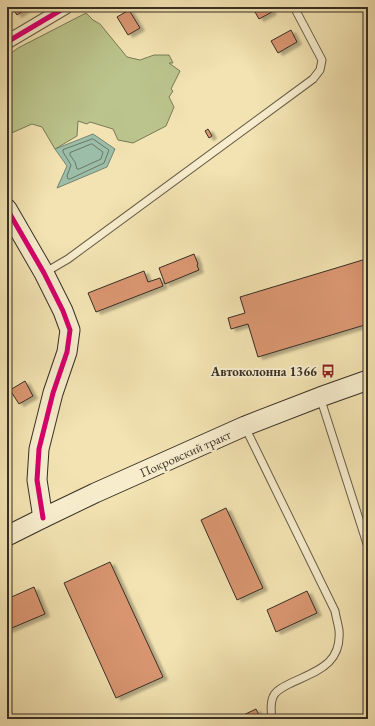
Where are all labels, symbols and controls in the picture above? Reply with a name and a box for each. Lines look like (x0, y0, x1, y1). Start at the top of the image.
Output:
place label: Автоколонна 1366 (210, 363, 317, 380)
bus stop icon: Автоколонна 1366 (320, 363, 336, 379)
street label: Покровский тракт (137, 425, 234, 481)

